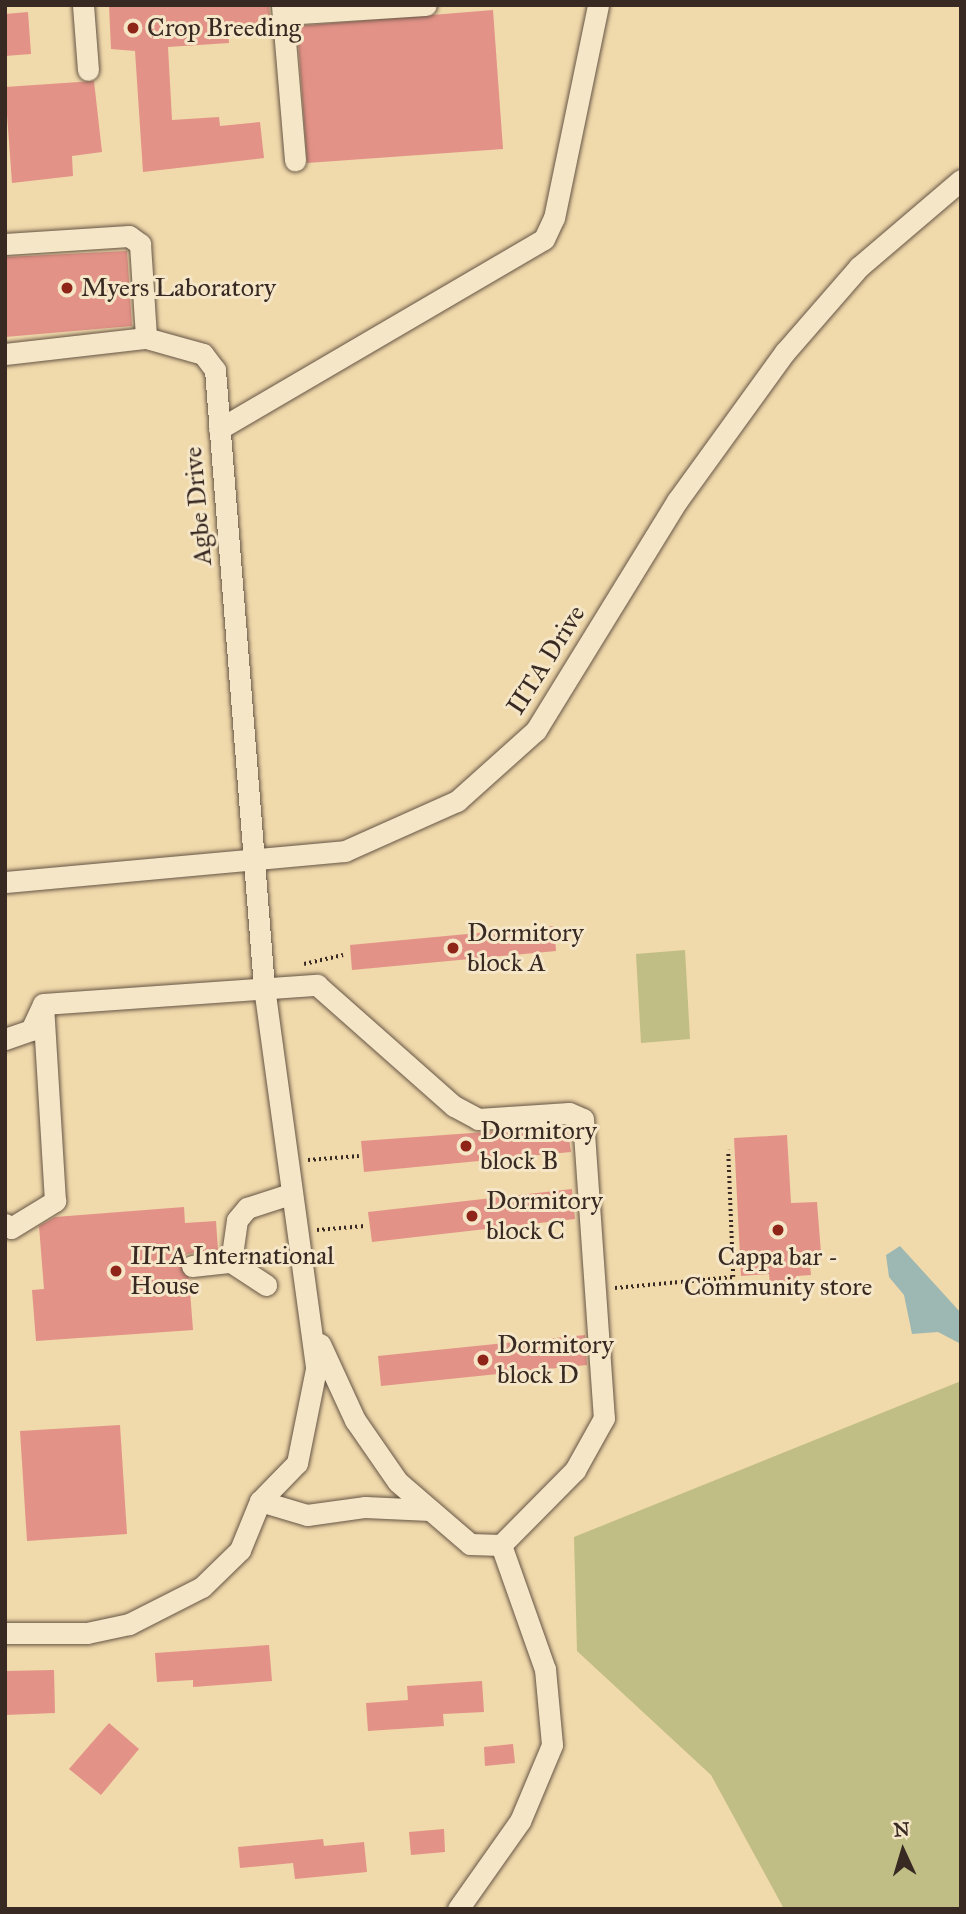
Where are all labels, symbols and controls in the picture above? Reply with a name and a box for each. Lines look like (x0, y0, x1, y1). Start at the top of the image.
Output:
place label: Crop Breeding (147, 12, 301, 44)
marker: Crop Breeding (125, 20, 141, 36)
place label: Myers Laboratory (81, 272, 276, 304)
marker: Myers Laboratory (59, 280, 75, 296)
street label: Agbe Drive (177, 445, 219, 567)
street label: IITA Drive (500, 600, 592, 720)
place label: Dormitory block A (467, 917, 584, 978)
marker: Dormitory block A (445, 940, 461, 956)
place label: Dormitory block B (480, 1115, 597, 1176)
marker: Dormitory block B (458, 1138, 474, 1154)
place label: Dormitory block C (486, 1185, 603, 1246)
marker: Dormitory block C (464, 1208, 480, 1224)
marker: Cappa bar - Community store (770, 1222, 786, 1238)
place label: IITA International House (130, 1240, 334, 1302)
place label: Cappa bar - Community store (684, 1241, 872, 1302)
marker: IITA International House (108, 1263, 124, 1279)
place label: Dormitory block D (497, 1329, 614, 1390)
marker: Dormitory block D (475, 1352, 491, 1368)
north arrow (868, 1816, 938, 1886)
text: N (893, 1818, 910, 1842)

